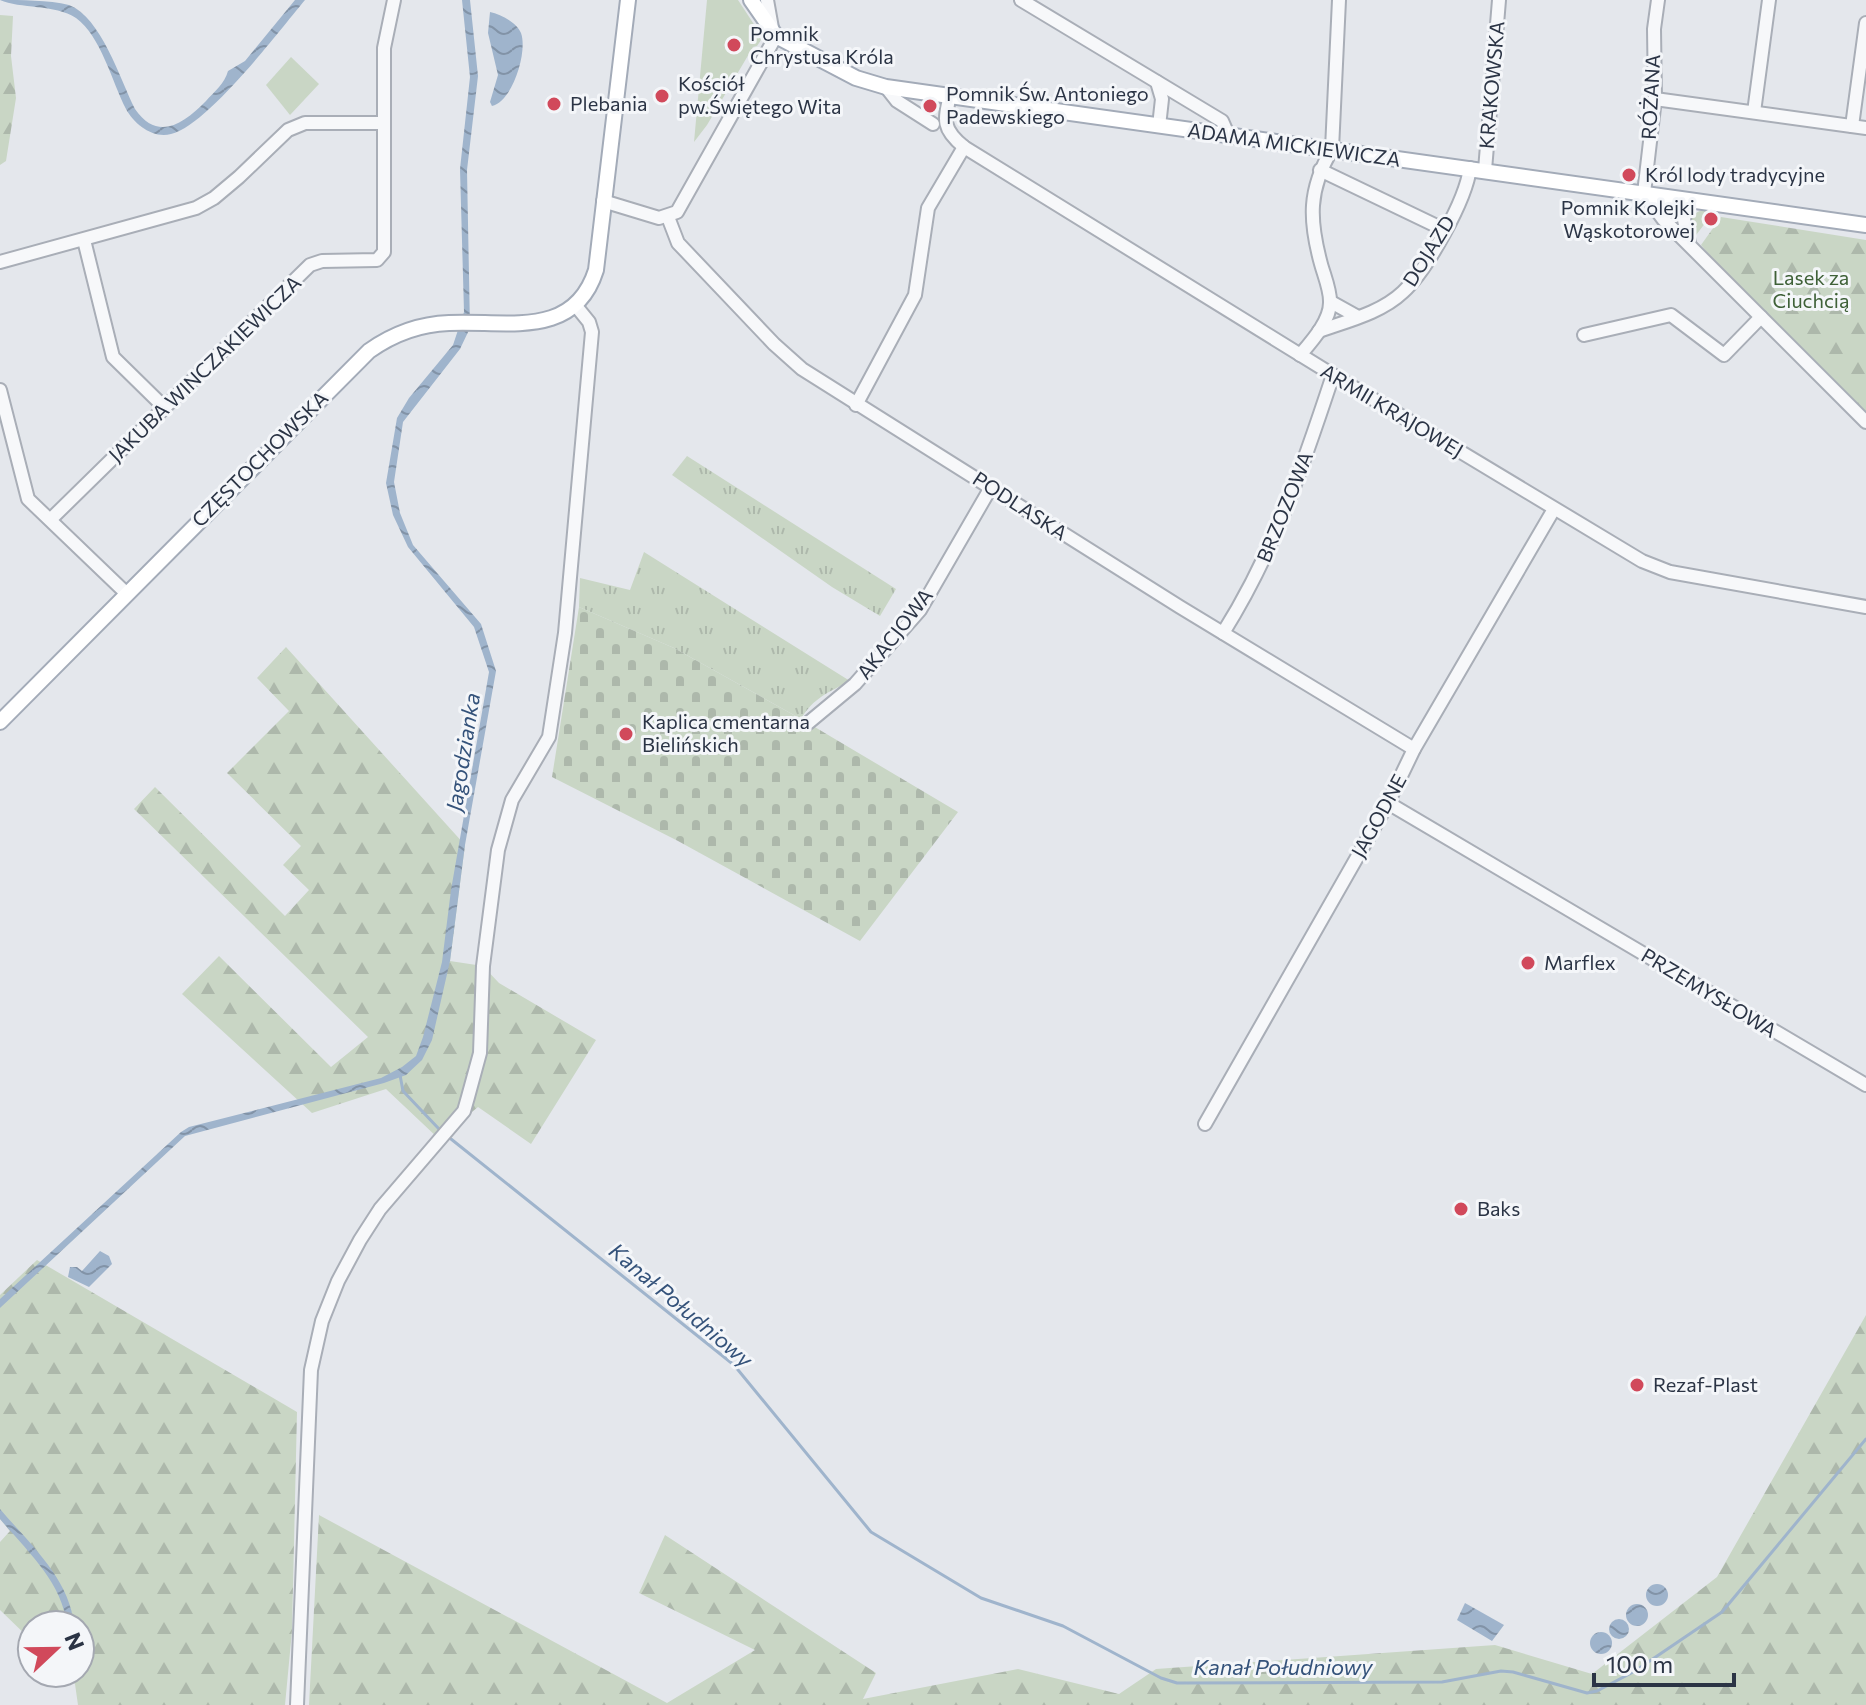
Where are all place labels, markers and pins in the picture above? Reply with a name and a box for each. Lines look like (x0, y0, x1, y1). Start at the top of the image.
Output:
place label: Pomnik Chrystusa Króla (750, 21, 894, 68)
marker: Pomnik Chrystusa Króla (725, 36, 743, 54)
place label: Kościół pw.Świętego Wita (678, 71, 841, 118)
place label: Pomnik Św. Antoniego Padewskiego (946, 81, 1149, 128)
marker: Kościół pw.Świętego Wita (653, 87, 671, 105)
place label: Plebania (570, 91, 648, 115)
marker: Plebania (545, 95, 563, 113)
marker: Pomnik Św. Antoniego Padewskiego (921, 97, 939, 115)
place label: Król lody tradycyjne (1645, 162, 1825, 186)
marker: Król lody tradycyjne (1620, 166, 1638, 184)
place label: Pomnik Kolejki Wąskotorowej (1561, 195, 1695, 242)
marker: Pomnik Kolejki Wąskotorowej (1702, 210, 1720, 228)
place label: Kaplica cmentarna Bielińskich (642, 709, 810, 756)
marker: Kaplica cmentarna Bielińskich (617, 725, 635, 743)
place label: Marflex (1544, 950, 1616, 974)
marker: Marflex (1519, 954, 1537, 972)
place label: Baks (1477, 1196, 1520, 1220)
marker: Baks (1452, 1200, 1470, 1218)
place label: Rezaf-Plast (1653, 1372, 1758, 1396)
marker: Rezaf-Plast (1628, 1376, 1646, 1394)

